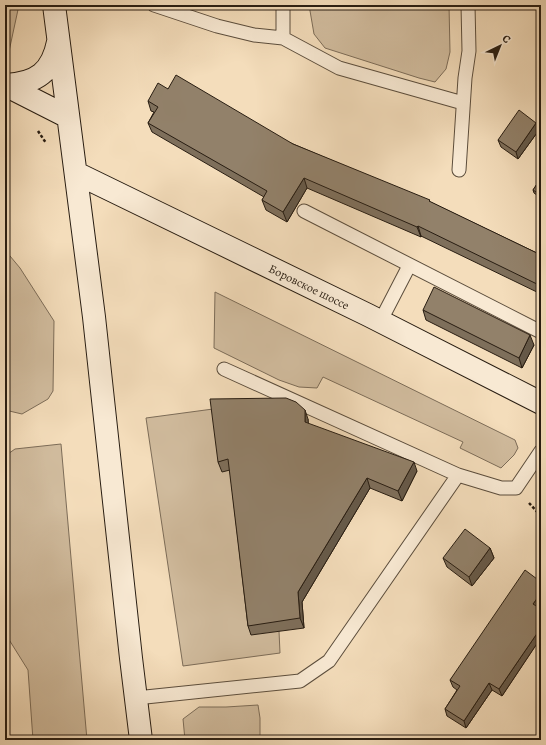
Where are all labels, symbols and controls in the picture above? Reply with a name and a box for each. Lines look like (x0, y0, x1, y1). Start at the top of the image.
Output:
north arrow (480, 26, 520, 66)
text: С (499, 31, 514, 47)
street label: Боровское шоссе (266, 261, 352, 313)

